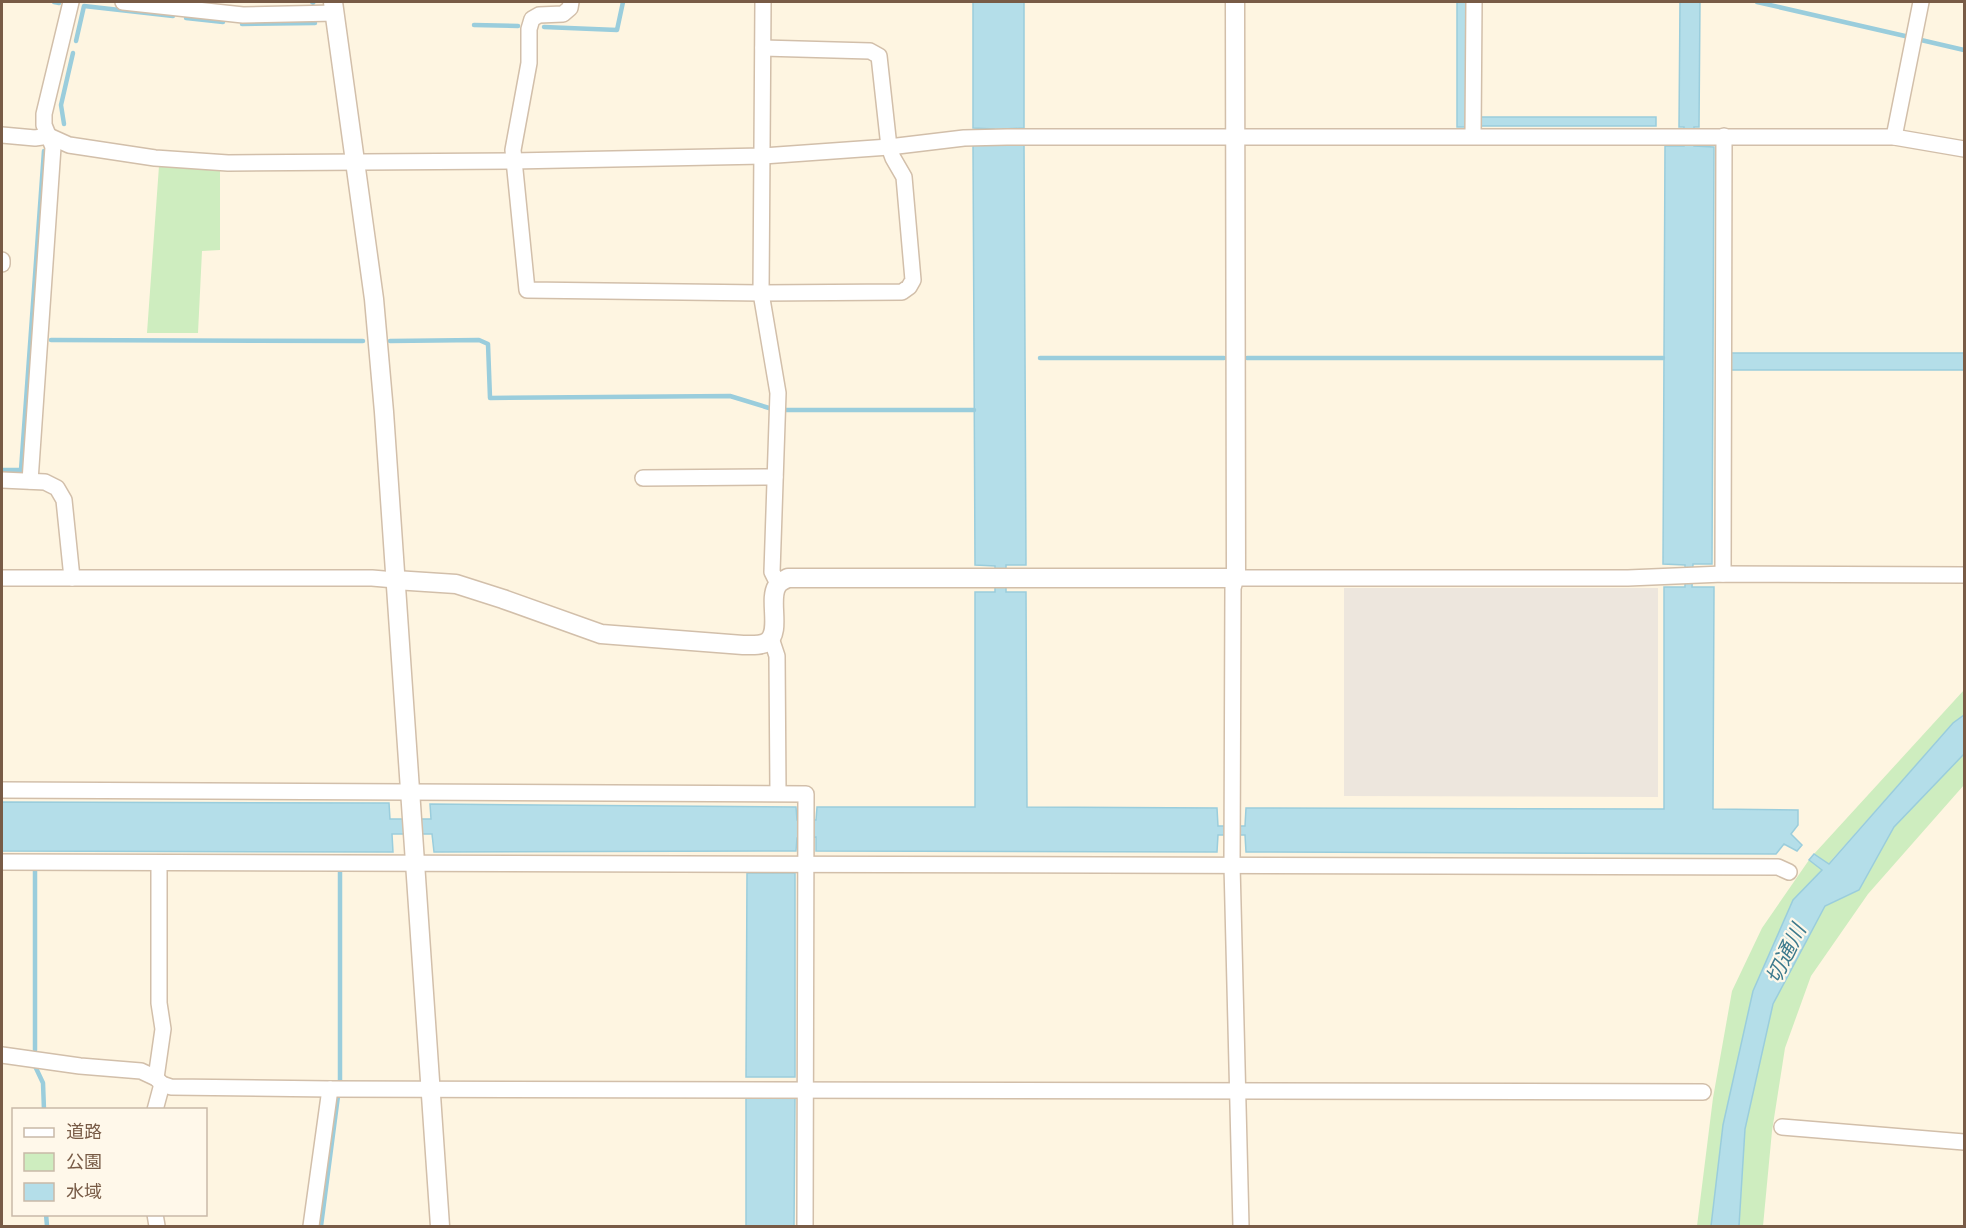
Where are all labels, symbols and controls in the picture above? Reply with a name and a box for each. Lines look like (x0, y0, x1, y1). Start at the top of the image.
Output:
water label: 切通川 (1760, 918, 1813, 988)
legend (12, 1108, 207, 1216)
text: 道路 (66, 1120, 102, 1144)
text: 公園 (66, 1150, 102, 1174)
text: 水域 (66, 1180, 102, 1204)

